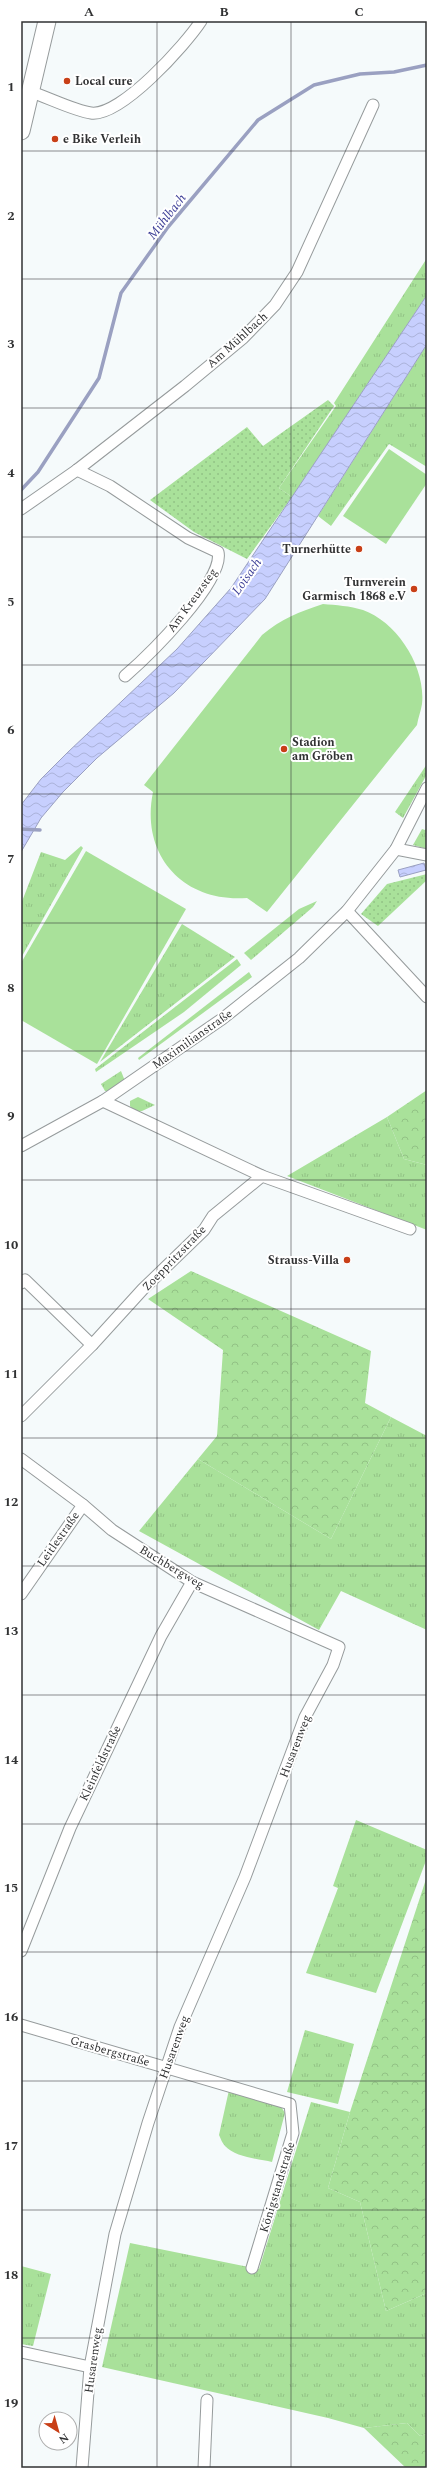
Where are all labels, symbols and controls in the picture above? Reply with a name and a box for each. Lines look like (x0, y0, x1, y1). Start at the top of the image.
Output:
text: A (84, 2, 94, 22)
text: B (219, 2, 229, 22)
text: C (354, 2, 364, 22)
place label: Local cure (75, 72, 132, 91)
marker: Local cure (62, 76, 72, 86)
text: 1 (7, 77, 15, 97)
place label: e Bike Verleih (63, 130, 142, 149)
marker: e Bike Verleih (50, 134, 60, 144)
water label: Mühlbach (142, 189, 191, 244)
text: 2 (7, 206, 15, 226)
street label: Am Mühlbach (203, 308, 272, 373)
text: 3 (7, 334, 15, 354)
text: 4 (7, 463, 15, 483)
place label: Turnerhütte (282, 540, 351, 559)
marker: Turnerhütte (354, 544, 364, 554)
water label: Loisach (227, 554, 267, 599)
street label: Am Kreuzsteg (162, 564, 222, 637)
place label: Turnverein Garmisch 1868 e.V (302, 573, 407, 606)
marker: Turnverein Garmisch 1868 e.V (409, 584, 419, 594)
text: 5 (7, 592, 15, 612)
text: 6 (7, 720, 15, 740)
place label: Stadion am Gröben (292, 733, 354, 766)
marker: Stadion am Gröben (279, 744, 289, 754)
text: 7 (7, 849, 15, 869)
text: 8 (7, 978, 15, 998)
street label: Maximilianstraße (148, 1004, 237, 1074)
text: 9 (7, 1106, 15, 1126)
street label: Zoeppritzstraße (138, 1221, 211, 1296)
text: 10 (4, 1235, 18, 1255)
place label: Strauss-Villa (268, 1251, 340, 1270)
marker: Strauss-Villa (342, 1255, 352, 1265)
text: 11 (4, 1364, 18, 1384)
text: 12 (4, 1492, 18, 1512)
street label: Leitlestraße (32, 1507, 85, 1571)
street label: Buchbergweg (136, 1541, 208, 1594)
text: 13 (4, 1621, 18, 1641)
street label: Husarenweg (275, 1712, 316, 1781)
street label: Kleinfeldstraße (75, 1722, 126, 1804)
text: 14 (4, 1750, 19, 1770)
text: 15 (4, 1878, 18, 1898)
text: 16 (4, 2007, 18, 2027)
street label: Husarenweg (154, 2013, 195, 2082)
street label: Grasbergstraße (68, 2031, 152, 2072)
text: 17 (4, 2136, 18, 2156)
street label: Königstandstraße (255, 2139, 300, 2235)
text: 18 (4, 2265, 18, 2285)
street label: Husarenweg (79, 2326, 108, 2394)
text: 19 (4, 2393, 18, 2413)
north arrow (38, 2411, 78, 2451)
text: N (55, 2429, 72, 2448)

